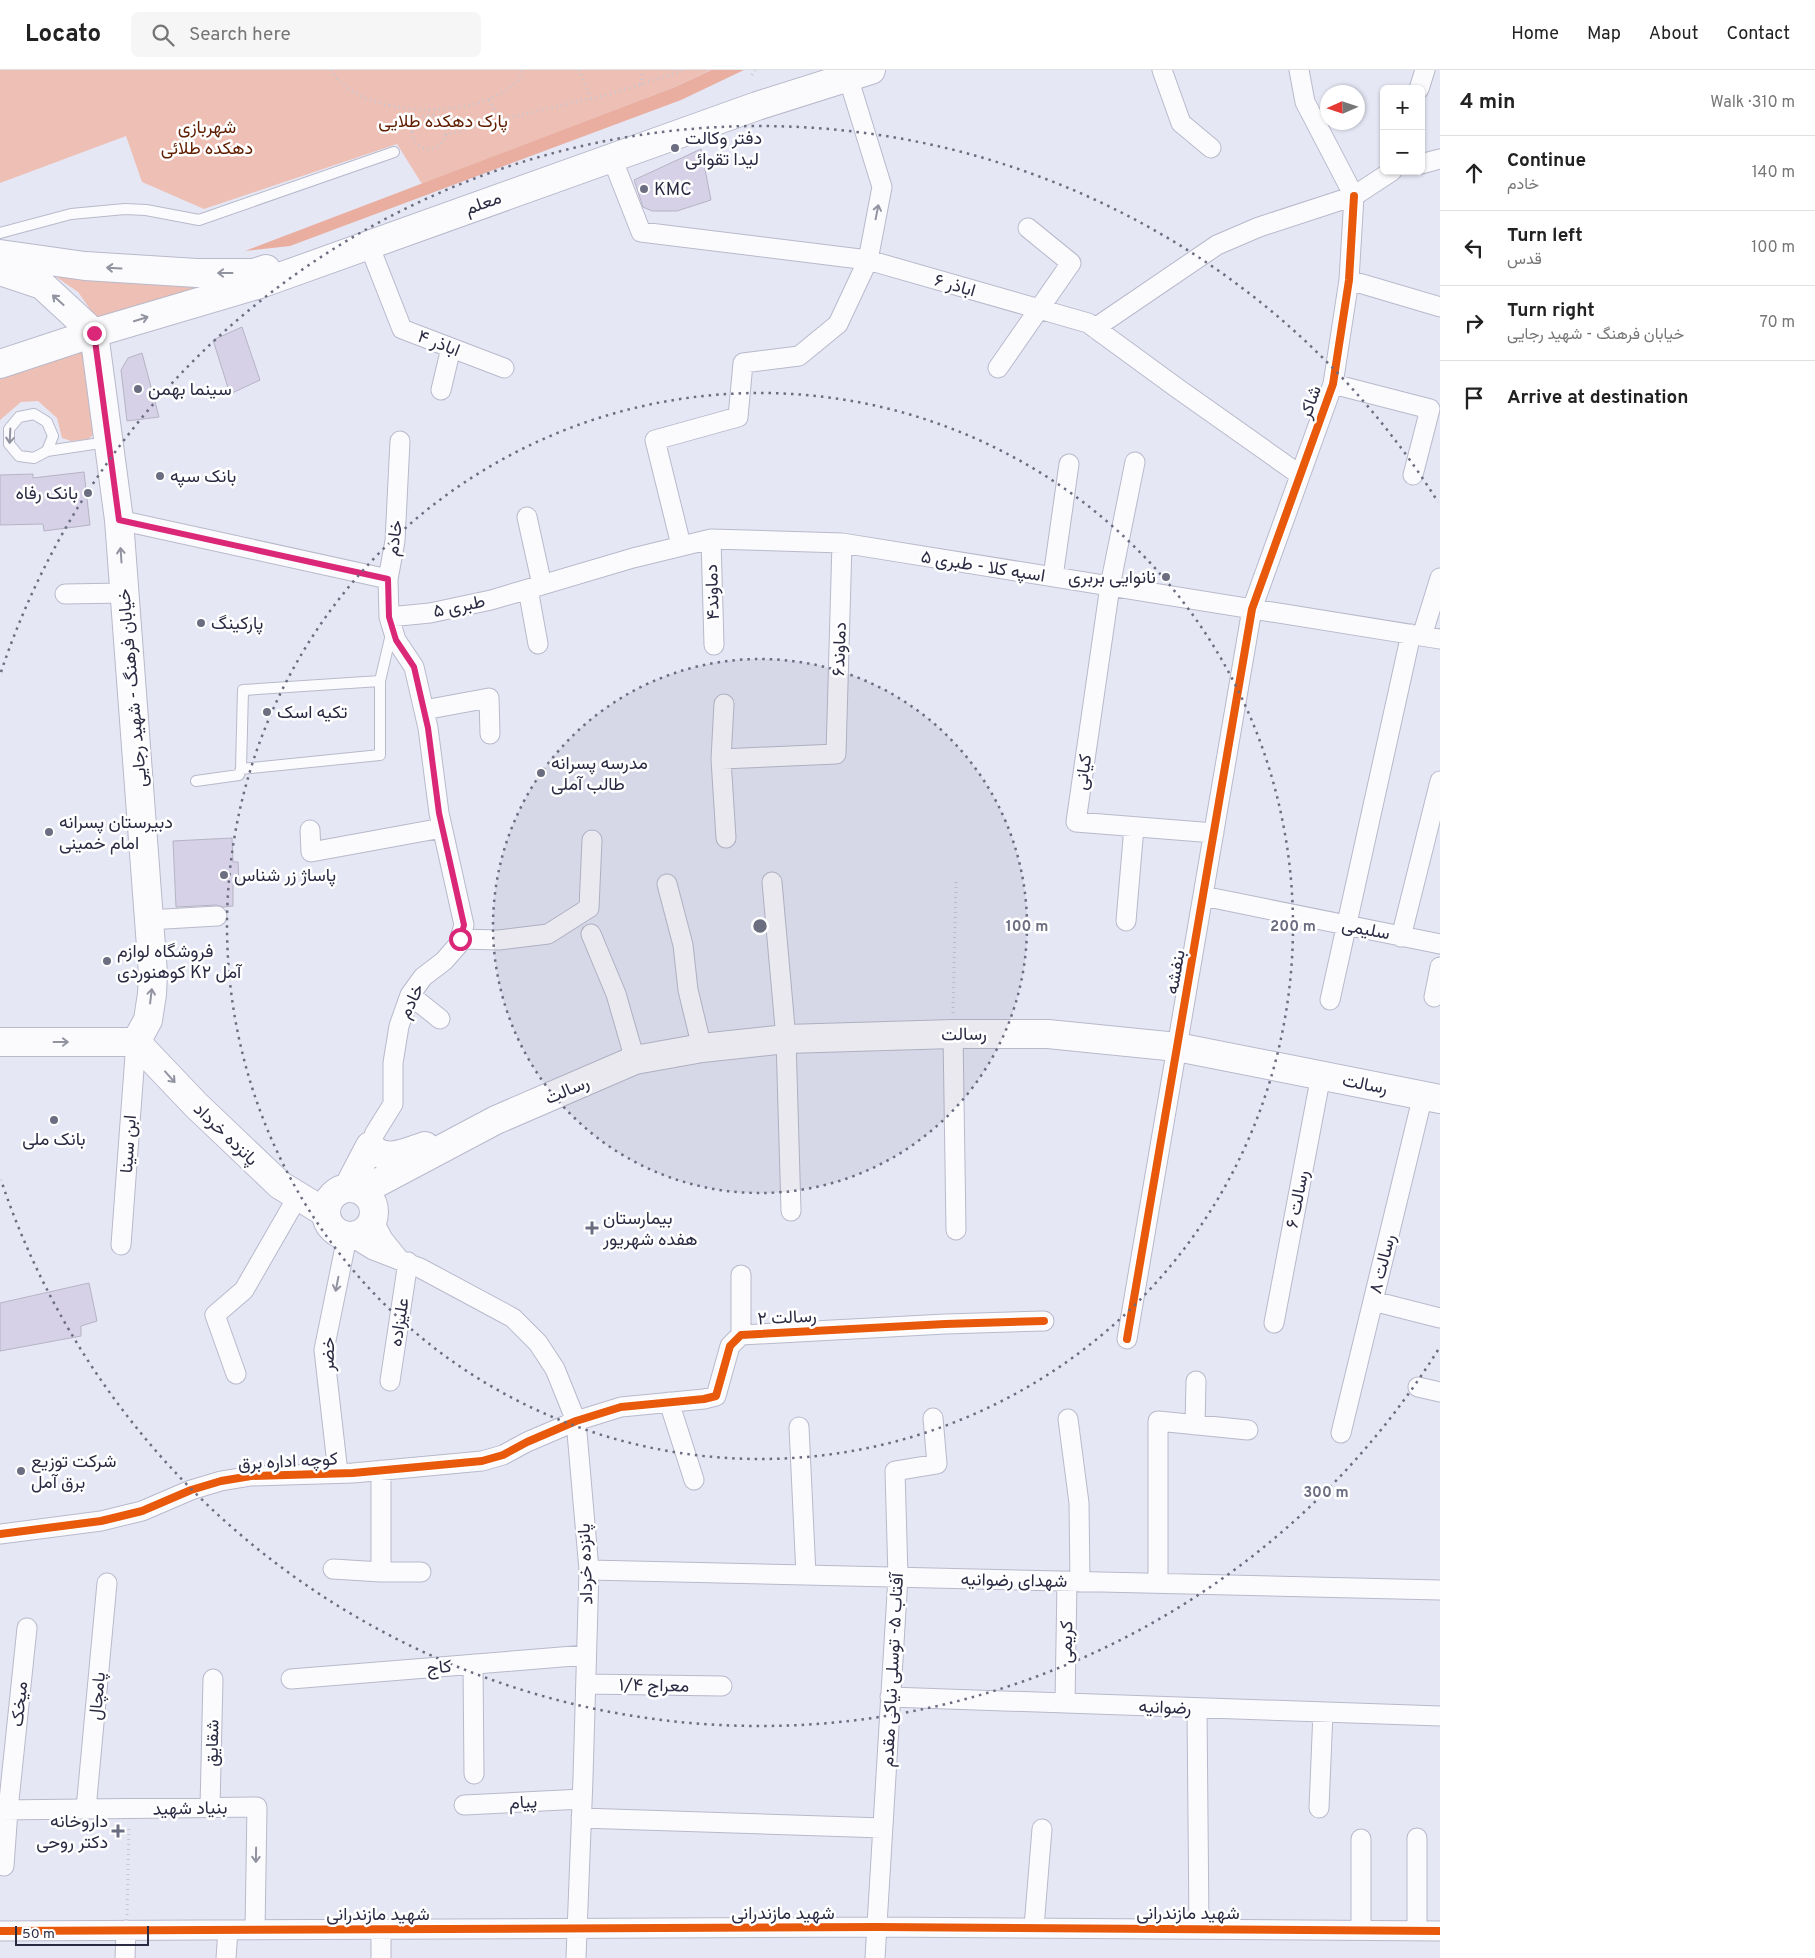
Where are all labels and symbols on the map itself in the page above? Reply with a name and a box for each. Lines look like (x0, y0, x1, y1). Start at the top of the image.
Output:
north arrow (1320, 85, 1365, 130)
park label: پارک دهکده طلایی (378, 111, 508, 134)
park label: شهربازی دهکده طلائی (161, 117, 253, 161)
place label: دفتر وکالت لیدا تقوائی (685, 128, 762, 172)
marker: دفتر وکالت لیدا تقوائی (669, 142, 681, 154)
place label: KMC (654, 179, 692, 202)
marker: KMC (638, 183, 650, 195)
street label: معلم (462, 187, 505, 222)
one-way arrow (872, 205, 882, 221)
one-way arrow (106, 264, 122, 273)
one-way arrow (218, 268, 234, 278)
street label: اباذر ۶ (931, 270, 978, 303)
one-way arrow (52, 294, 65, 306)
one-way arrow (133, 314, 149, 324)
route end (83, 322, 106, 345)
street label: اباذر ۴ (414, 326, 463, 363)
place label: سینما بهمن (148, 379, 232, 402)
marker: سینما بهمن (132, 383, 144, 395)
street label: شاکر (1294, 383, 1328, 423)
one-way arrow (5, 427, 14, 443)
place label: بانک سپه (170, 466, 236, 489)
marker: بانک سپه (154, 470, 166, 482)
place label: بانک رفاه (15, 483, 78, 506)
marker: بانک رفاه (82, 487, 94, 499)
street label: خادم (382, 519, 409, 557)
street label: اسپه کلا - طبری ۵ (919, 546, 1047, 589)
one-way arrow (117, 547, 126, 563)
street label: دماوند۴ (701, 564, 726, 620)
place label: نانوایی بربری (1068, 567, 1156, 590)
marker: نانوایی بربری (1160, 571, 1172, 583)
street label: خیابان فرهنگ - شهید رجایی (113, 588, 154, 788)
street label: طبری ۵ (431, 591, 487, 624)
place label: پارکینگ (211, 613, 263, 636)
marker: پارکینگ (195, 617, 207, 629)
street label: دماوند۶ (828, 621, 853, 677)
place label: تکیه اسک (277, 702, 348, 725)
marker: تکیه اسک (261, 706, 273, 718)
place label: مدرسه پسرانه طالب آملی (551, 753, 648, 797)
street label: کیانی (1071, 753, 1098, 792)
marker: مدرسه پسرانه طالب آملی (535, 767, 547, 779)
place label: دبیرستان پسرانه امام خمینی (59, 812, 173, 856)
marker: دبیرستان پسرانه امام خمینی (43, 826, 55, 838)
place label: پاساژ زر شناس (234, 865, 336, 888)
marker: پاساژ زر شناس (218, 869, 230, 881)
street label: سلیمی (1340, 915, 1392, 946)
centre of rings (751, 917, 769, 935)
text: 100 m (1006, 918, 1048, 937)
text: 200 m (1270, 918, 1316, 937)
route start (449, 928, 472, 951)
place label: فروشگاه لوازم کوهنوردی K۲ آمل (117, 941, 243, 985)
street label: بنفشه (1161, 948, 1192, 996)
marker: فروشگاه لوازم کوهنوردی K۲ آمل (101, 955, 113, 967)
street label: خادم (394, 980, 431, 1023)
one-way arrow (146, 989, 156, 1005)
street label: رسالت (941, 1024, 987, 1047)
one-way arrow (52, 1037, 69, 1047)
one-way arrow (164, 1070, 176, 1083)
street label: رسالت (1340, 1070, 1389, 1101)
street label: رسالت (542, 1072, 593, 1111)
street label: پانزده خرداد (188, 1099, 262, 1172)
marker: بانک ملی (48, 1114, 60, 1126)
street label: ابن سینا (116, 1114, 143, 1174)
place label: بانک ملی (22, 1129, 86, 1152)
street label: رسالت ۶ (1282, 1168, 1315, 1230)
place label: بیمارستان هفده شهریور (602, 1208, 698, 1252)
marker: بیمارستان هفده شهریور (585, 1221, 599, 1235)
street label: رسالت ۸ (1365, 1232, 1402, 1296)
one-way arrow (332, 1276, 342, 1292)
street label: علیزاده (385, 1296, 416, 1348)
street label: رسالت ۲ (757, 1305, 817, 1332)
street label: خضر (318, 1337, 341, 1372)
street label: کوچه اداره برق (237, 1448, 339, 1477)
place label: شرکت توزیع برق آمل (31, 1451, 117, 1495)
marker: شرکت توزیع برق آمل (15, 1465, 27, 1477)
text: 300 m (1303, 1484, 1349, 1503)
street label: پانزده خرداد (574, 1523, 599, 1605)
street label: شهدای رضوانیه (960, 1569, 1068, 1594)
street label: آفتاب ۵- توسلی نیاکی مقدم (877, 1571, 910, 1768)
street label: کریمی (1056, 1620, 1079, 1664)
street label: کاج (426, 1656, 452, 1681)
street label: پامچال (85, 1671, 112, 1721)
street label: معراج ۱/۴ (619, 1674, 689, 1699)
street label: میخک (7, 1680, 34, 1728)
street label: رضوانیه (1138, 1696, 1192, 1721)
street label: شقایق (202, 1719, 225, 1767)
street label: پیام (508, 1791, 538, 1816)
street label: بنیاد شهید (152, 1797, 228, 1822)
place label: داروخانه دکتر روحی (36, 1811, 108, 1855)
marker: داروخانه دکتر روحی (112, 1825, 124, 1837)
one-way arrow (251, 1847, 261, 1863)
street label: شهید مازندرانی (731, 1903, 835, 1926)
street label: شهید مازندرانی (1136, 1903, 1240, 1926)
street label: شهید مازندرانی (326, 1904, 430, 1927)
scale bar (15, 1923, 149, 1946)

